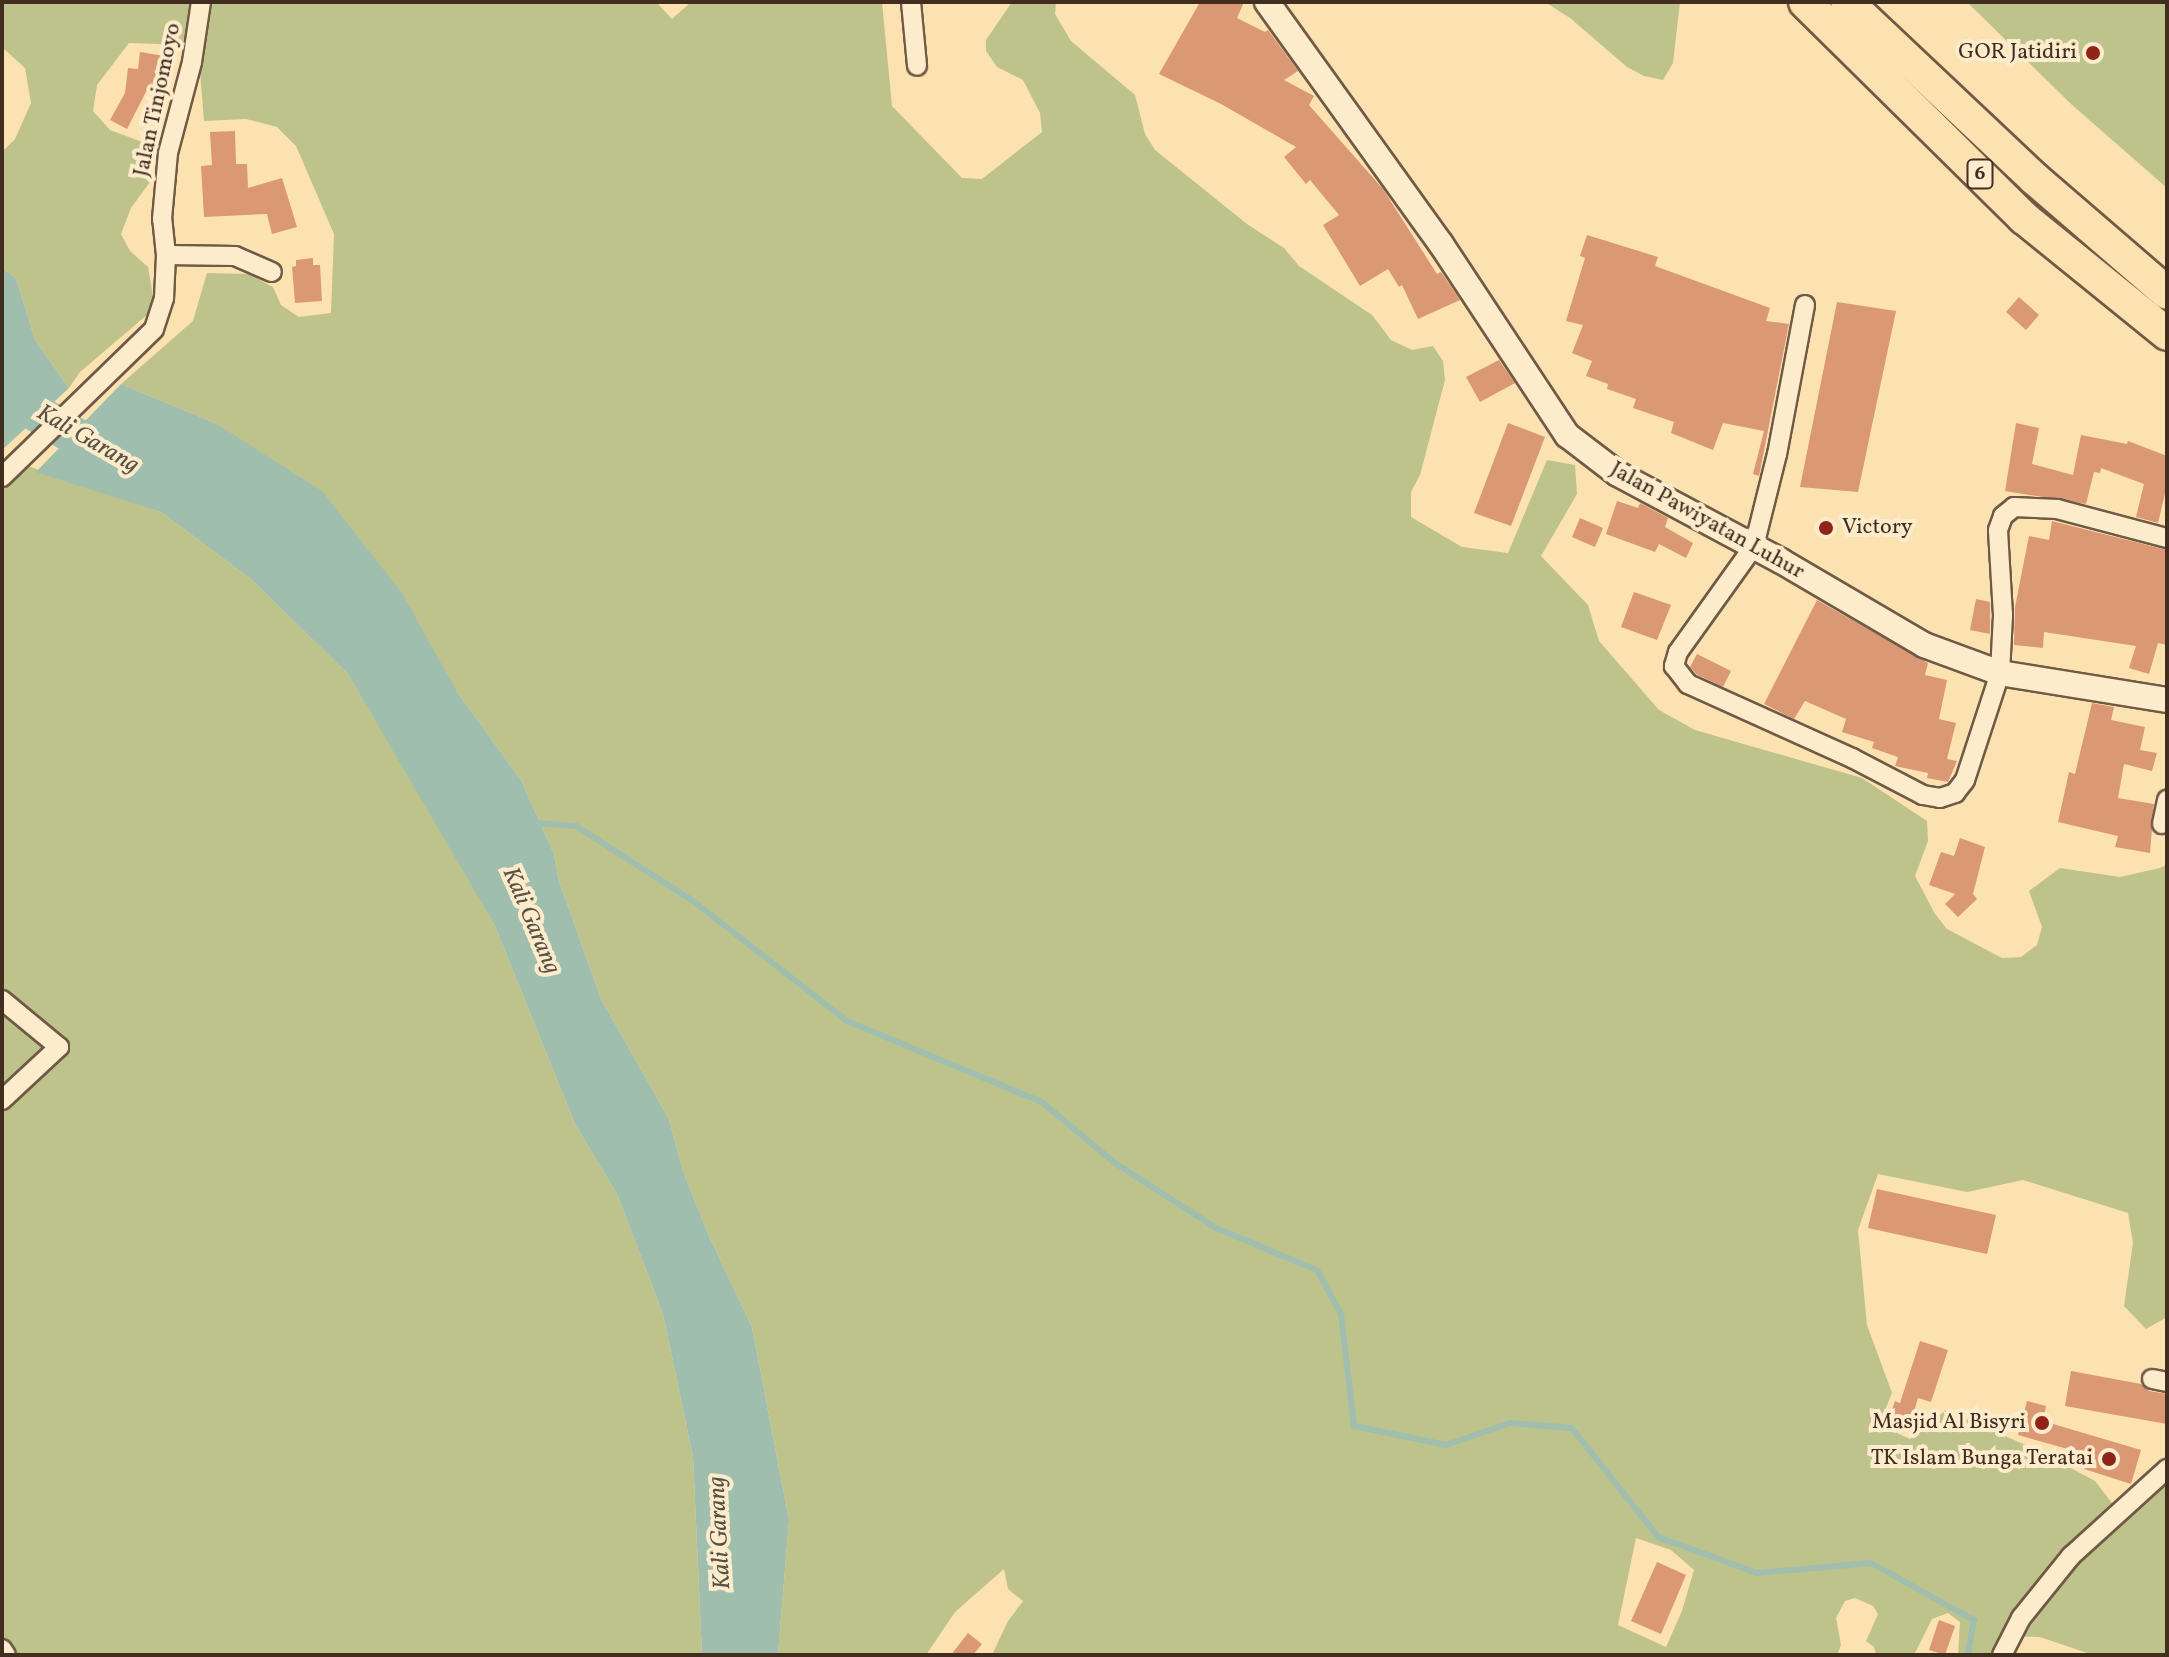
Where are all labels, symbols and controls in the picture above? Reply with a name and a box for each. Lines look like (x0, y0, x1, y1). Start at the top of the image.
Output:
street label: Jalan Tinjomoyo (129, 20, 187, 180)
place label: GOR Jatidiri (1958, 40, 2077, 66)
marker: GOR Jatidiri (2084, 44, 2102, 62)
road number: 6 (1966, 158, 1994, 190)
water label: Kali Garang (31, 399, 143, 481)
street label: Jalan Pawiyatan Luhur (1605, 457, 1809, 585)
place label: Victory (1842, 515, 1913, 541)
marker: Victory (1817, 519, 1835, 537)
water label: Kali Garang (495, 863, 565, 979)
place label: Masjid Al Bisyri (1872, 1410, 2026, 1436)
marker: Masjid Al Bisyri (2033, 1414, 2051, 1432)
place label: TK Islam Bunga Teratai (1870, 1446, 2093, 1472)
marker: TK Islam Bunga Teratai (2100, 1450, 2118, 1468)
water label: Kali Garang (704, 1476, 738, 1590)

